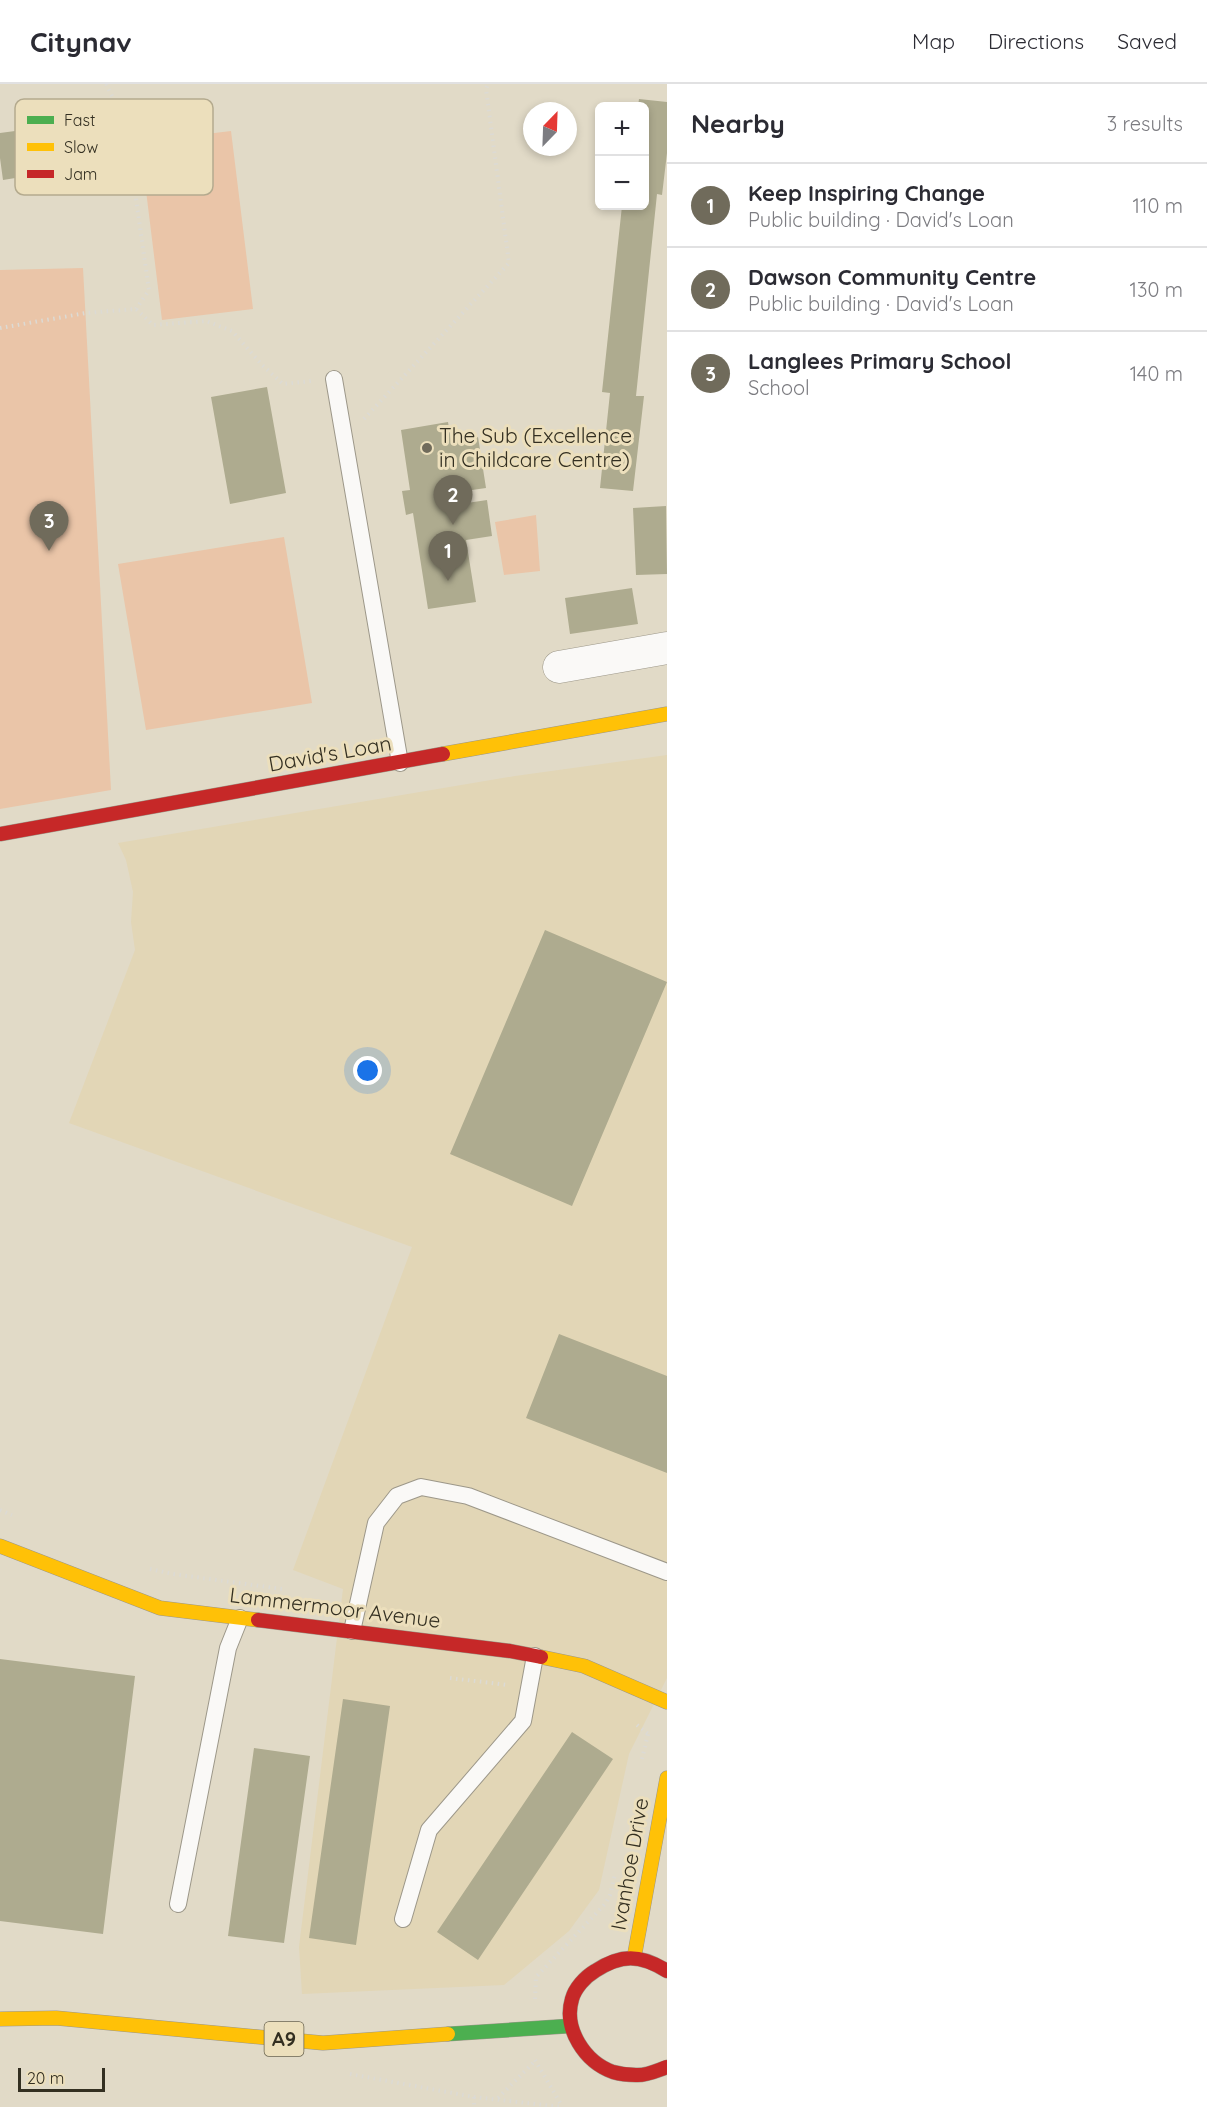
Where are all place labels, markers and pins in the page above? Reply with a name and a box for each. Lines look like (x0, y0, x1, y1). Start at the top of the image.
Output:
place label: The Sub (Excellence in Childcare Centre) (439, 422, 632, 472)
marker: The Sub (Excellence in Childcare Centre) (420, 441, 434, 455)
pin: 2 (434, 476, 472, 525)
pin: 3 (29, 502, 68, 551)
pin: 1 (428, 532, 468, 581)

